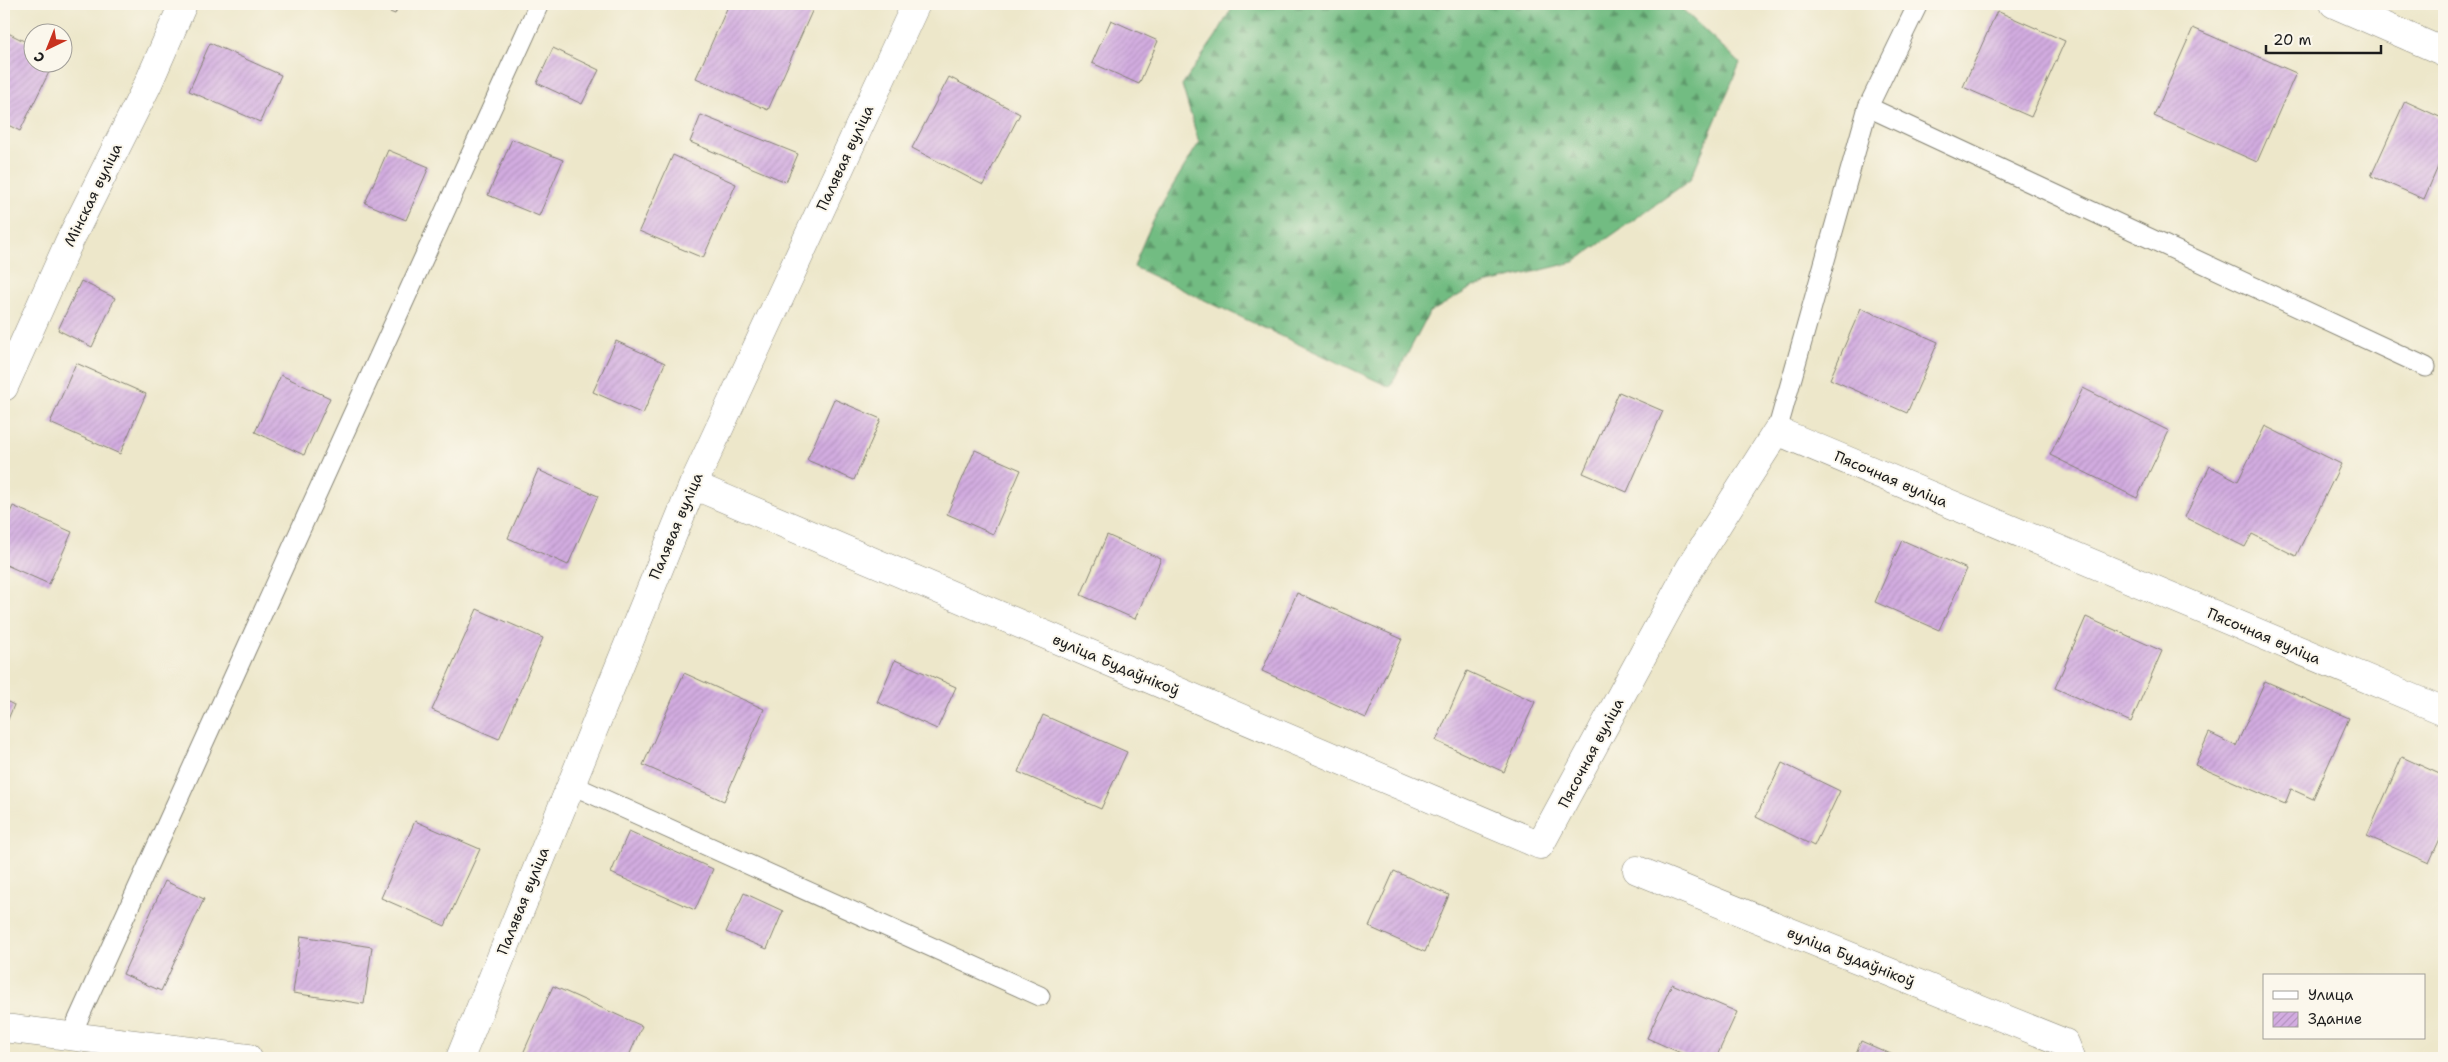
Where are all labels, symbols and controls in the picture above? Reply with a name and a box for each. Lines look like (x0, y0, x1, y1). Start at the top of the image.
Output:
north arrow (22, 22, 72, 72)
scale bar (2266, 22, 2380, 54)
text: 20 m (2273, 30, 2312, 50)
text: С (30, 48, 48, 67)
street label: Палявая вуліца (812, 101, 878, 214)
street label: Мінская вуліца (59, 139, 127, 250)
street label: Пясочная вуліца (1831, 446, 1951, 512)
street label: Палявая вуліца (645, 469, 708, 582)
street label: Пясочная вуліца (2204, 603, 2324, 669)
street label: вуліца Будаўнікоў (1049, 629, 1183, 701)
street label: Пясочная вуліца (1554, 694, 1629, 811)
street label: Палявая вуліца (492, 844, 554, 958)
street label: вуліца Будаўнікоў (1784, 922, 1918, 992)
legend (2263, 974, 2426, 1040)
text: Улица (2308, 985, 2354, 1005)
text: Здание (2308, 1009, 2362, 1029)

